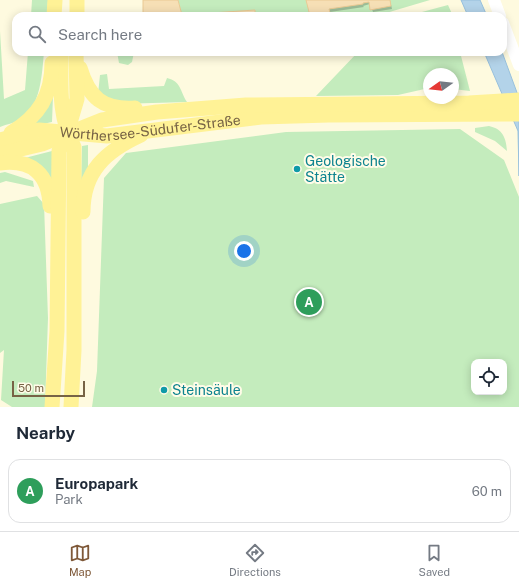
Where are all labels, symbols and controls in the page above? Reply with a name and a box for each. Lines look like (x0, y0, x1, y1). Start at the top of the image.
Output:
search box (12, 12, 507, 56)
icon: search (26, 23, 48, 45)
text: Search here (58, 26, 142, 43)
north arrow (423, 68, 459, 104)
street label: Wörthersee-Südufer-Straße (59, 112, 241, 144)
place label: Geologische Stätte (305, 153, 386, 185)
marker: Geologische Stätte (292, 164, 302, 174)
your location (234, 241, 254, 261)
pin: A (296, 287, 322, 317)
map controls (471, 359, 507, 395)
button: locate (471, 359, 507, 395)
scale bar (12, 379, 85, 398)
text: 50 m (18, 382, 44, 394)
place label: Steinsäule (172, 382, 241, 398)
marker: Steinsäule (159, 385, 169, 395)
text: Nearby (16, 423, 75, 443)
text: Europapark (55, 475, 138, 492)
text: A (25, 484, 35, 499)
text: 60 m (472, 484, 502, 499)
text: Park (55, 492, 83, 507)
tab: Map (69, 542, 91, 578)
tab: Directions (229, 542, 281, 578)
tab: Saved (419, 542, 450, 578)

